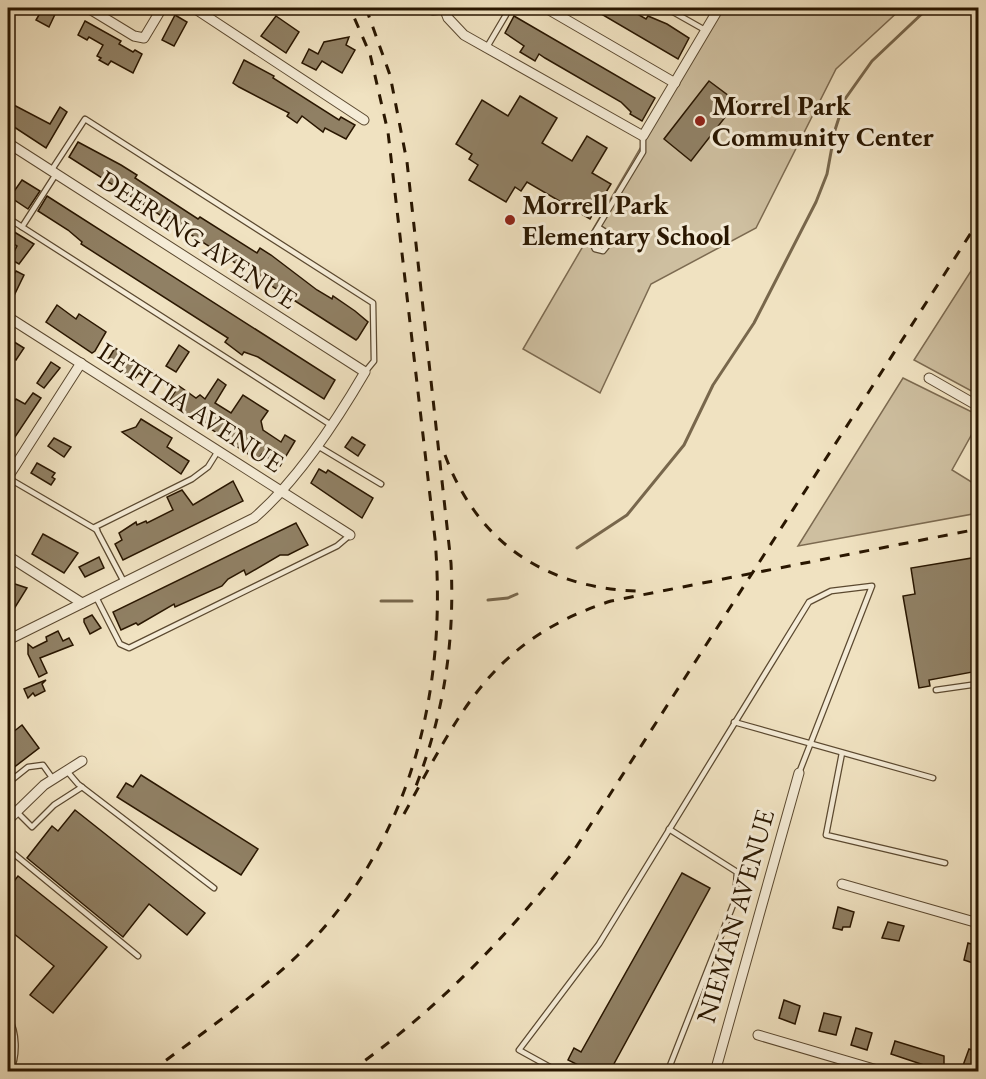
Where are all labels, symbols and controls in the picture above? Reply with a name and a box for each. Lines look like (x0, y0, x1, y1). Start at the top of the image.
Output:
place label: Morrel Park Community Center (712, 88, 935, 154)
marker: Morrel Park Community Center (693, 114, 707, 128)
street label: DEERING AVENUE (92, 162, 304, 316)
place label: Morrell Park Elementary School (522, 187, 731, 253)
marker: Morrell Park Elementary School (503, 213, 517, 227)
street label: LETITIA AVENUE (92, 334, 290, 480)
street label: NIEMAN AVENUE (688, 805, 782, 1027)

